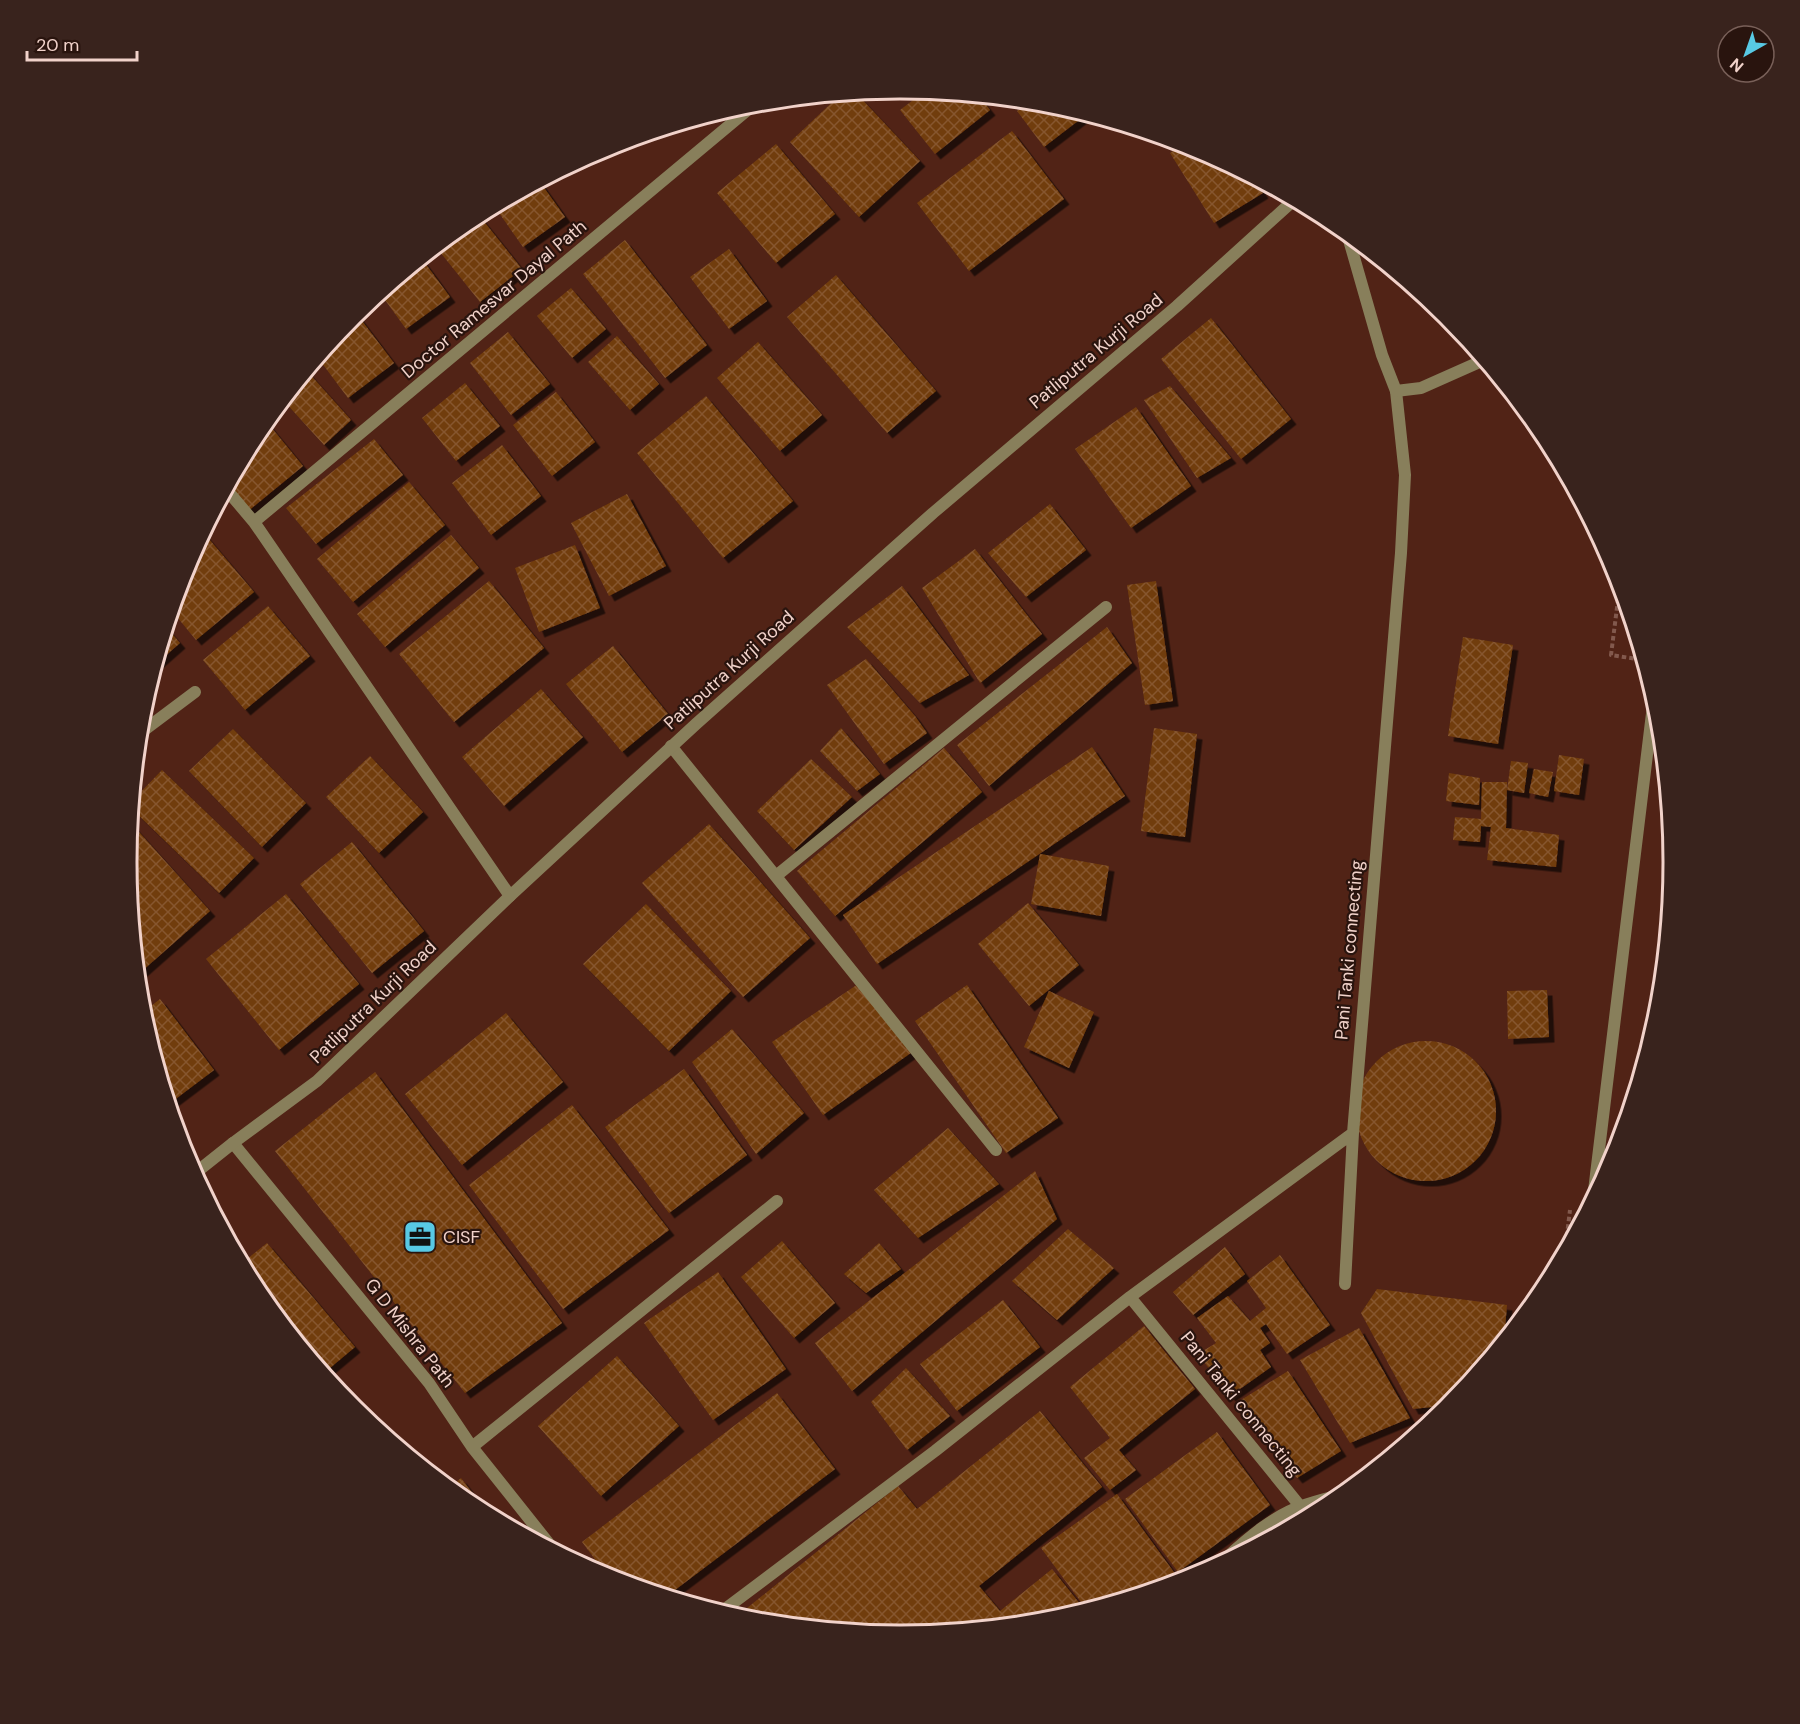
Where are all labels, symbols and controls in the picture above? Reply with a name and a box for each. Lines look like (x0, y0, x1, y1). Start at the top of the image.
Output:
scale bar (27, 24, 136, 62)
north arrow (1716, 24, 1776, 84)
text: 20 m (36, 33, 79, 57)
text: N (1725, 53, 1748, 77)
street label: Doctor Ramesvar Dayal Path (397, 215, 591, 383)
street label: Patliputra Kurji Road (1024, 288, 1168, 414)
street label: Patliputra Kurji Road (659, 605, 799, 735)
street label: Pani Tanki connecting (1329, 859, 1369, 1041)
street label: Patliputra Kurji Road (304, 935, 442, 1069)
office icon: CISF (402, 1219, 438, 1255)
place label: CISF (443, 1225, 481, 1249)
street label: G D Mishra Path (360, 1273, 460, 1393)
street label: Pani Tanki connecting (1175, 1327, 1307, 1481)

